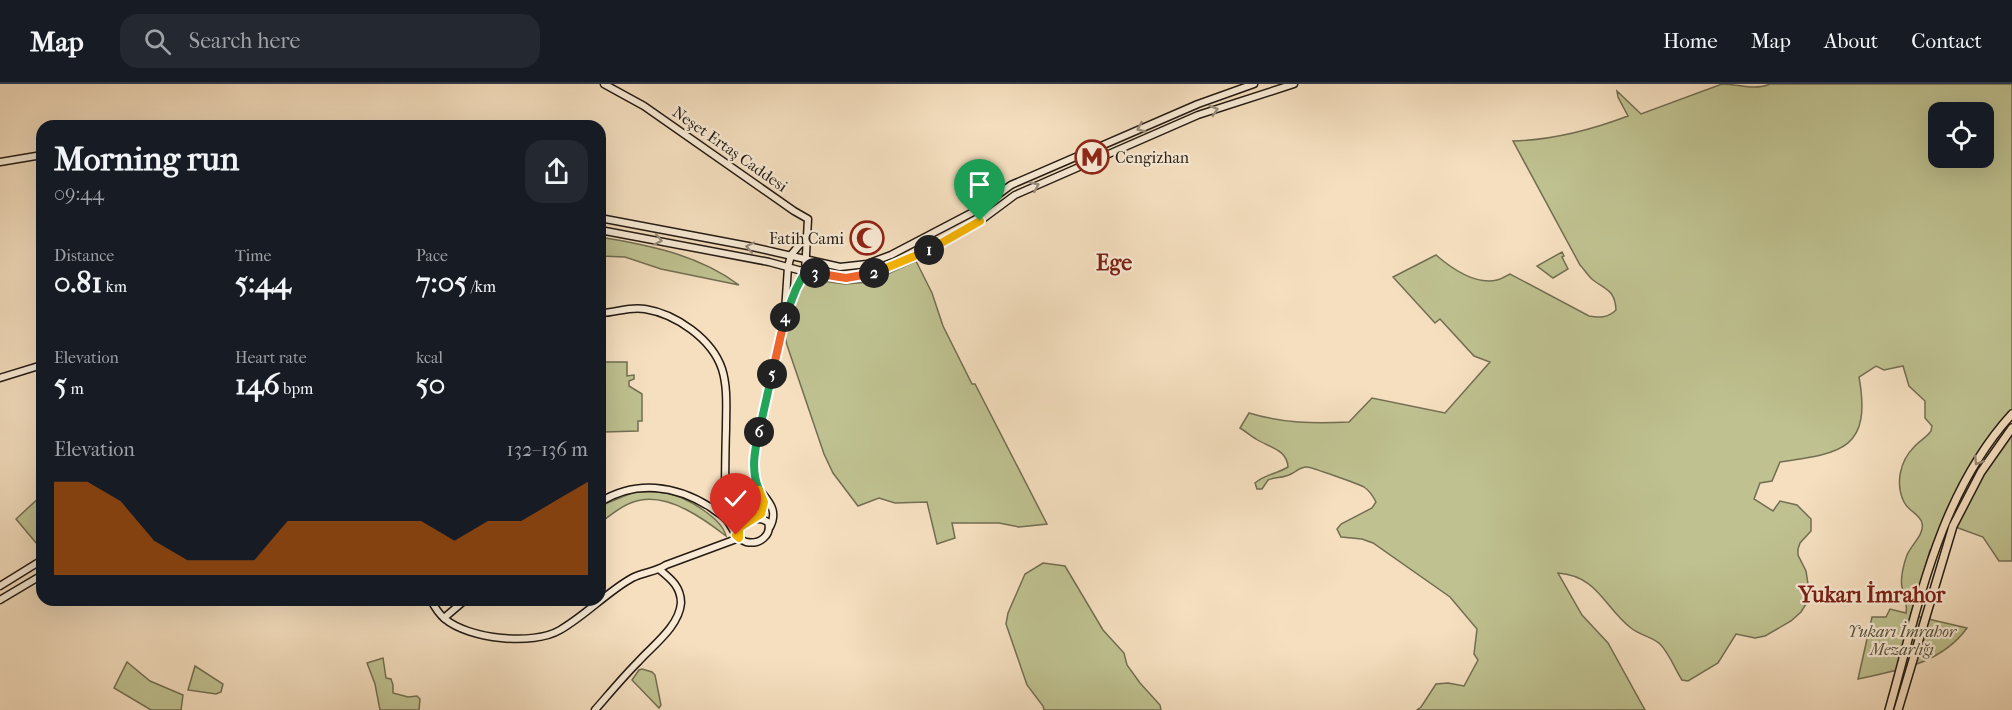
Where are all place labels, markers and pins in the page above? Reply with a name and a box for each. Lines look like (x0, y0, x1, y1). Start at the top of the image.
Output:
metro station icon: Cengizhan (1074, 139, 1110, 175)
place label: Cengizhan (1115, 148, 1190, 167)
pin (954, 159, 1005, 221)
mosque icon: Fatih Cami (849, 220, 885, 256)
place label: Fatih Cami (769, 229, 844, 248)
pin: 1 (914, 235, 944, 265)
pin: 3 (800, 258, 830, 288)
pin: 2 (859, 258, 889, 288)
pin: 4 (770, 302, 800, 332)
pin: 5 (757, 359, 787, 389)
pin: 6 (744, 417, 774, 447)
pin (710, 473, 761, 535)

